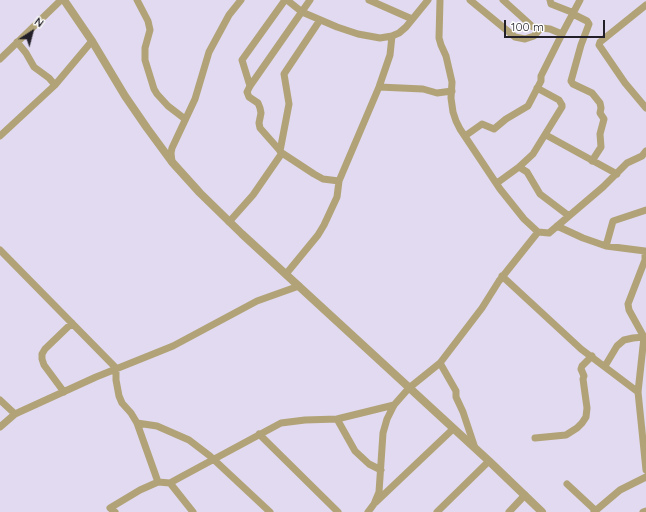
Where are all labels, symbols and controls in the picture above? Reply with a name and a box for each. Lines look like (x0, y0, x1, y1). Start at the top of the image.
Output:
north arrow (12, 12, 52, 52)
scale bar (506, 12, 607, 38)
text: N (32, 14, 46, 30)
text: 100 m (511, 19, 544, 34)

